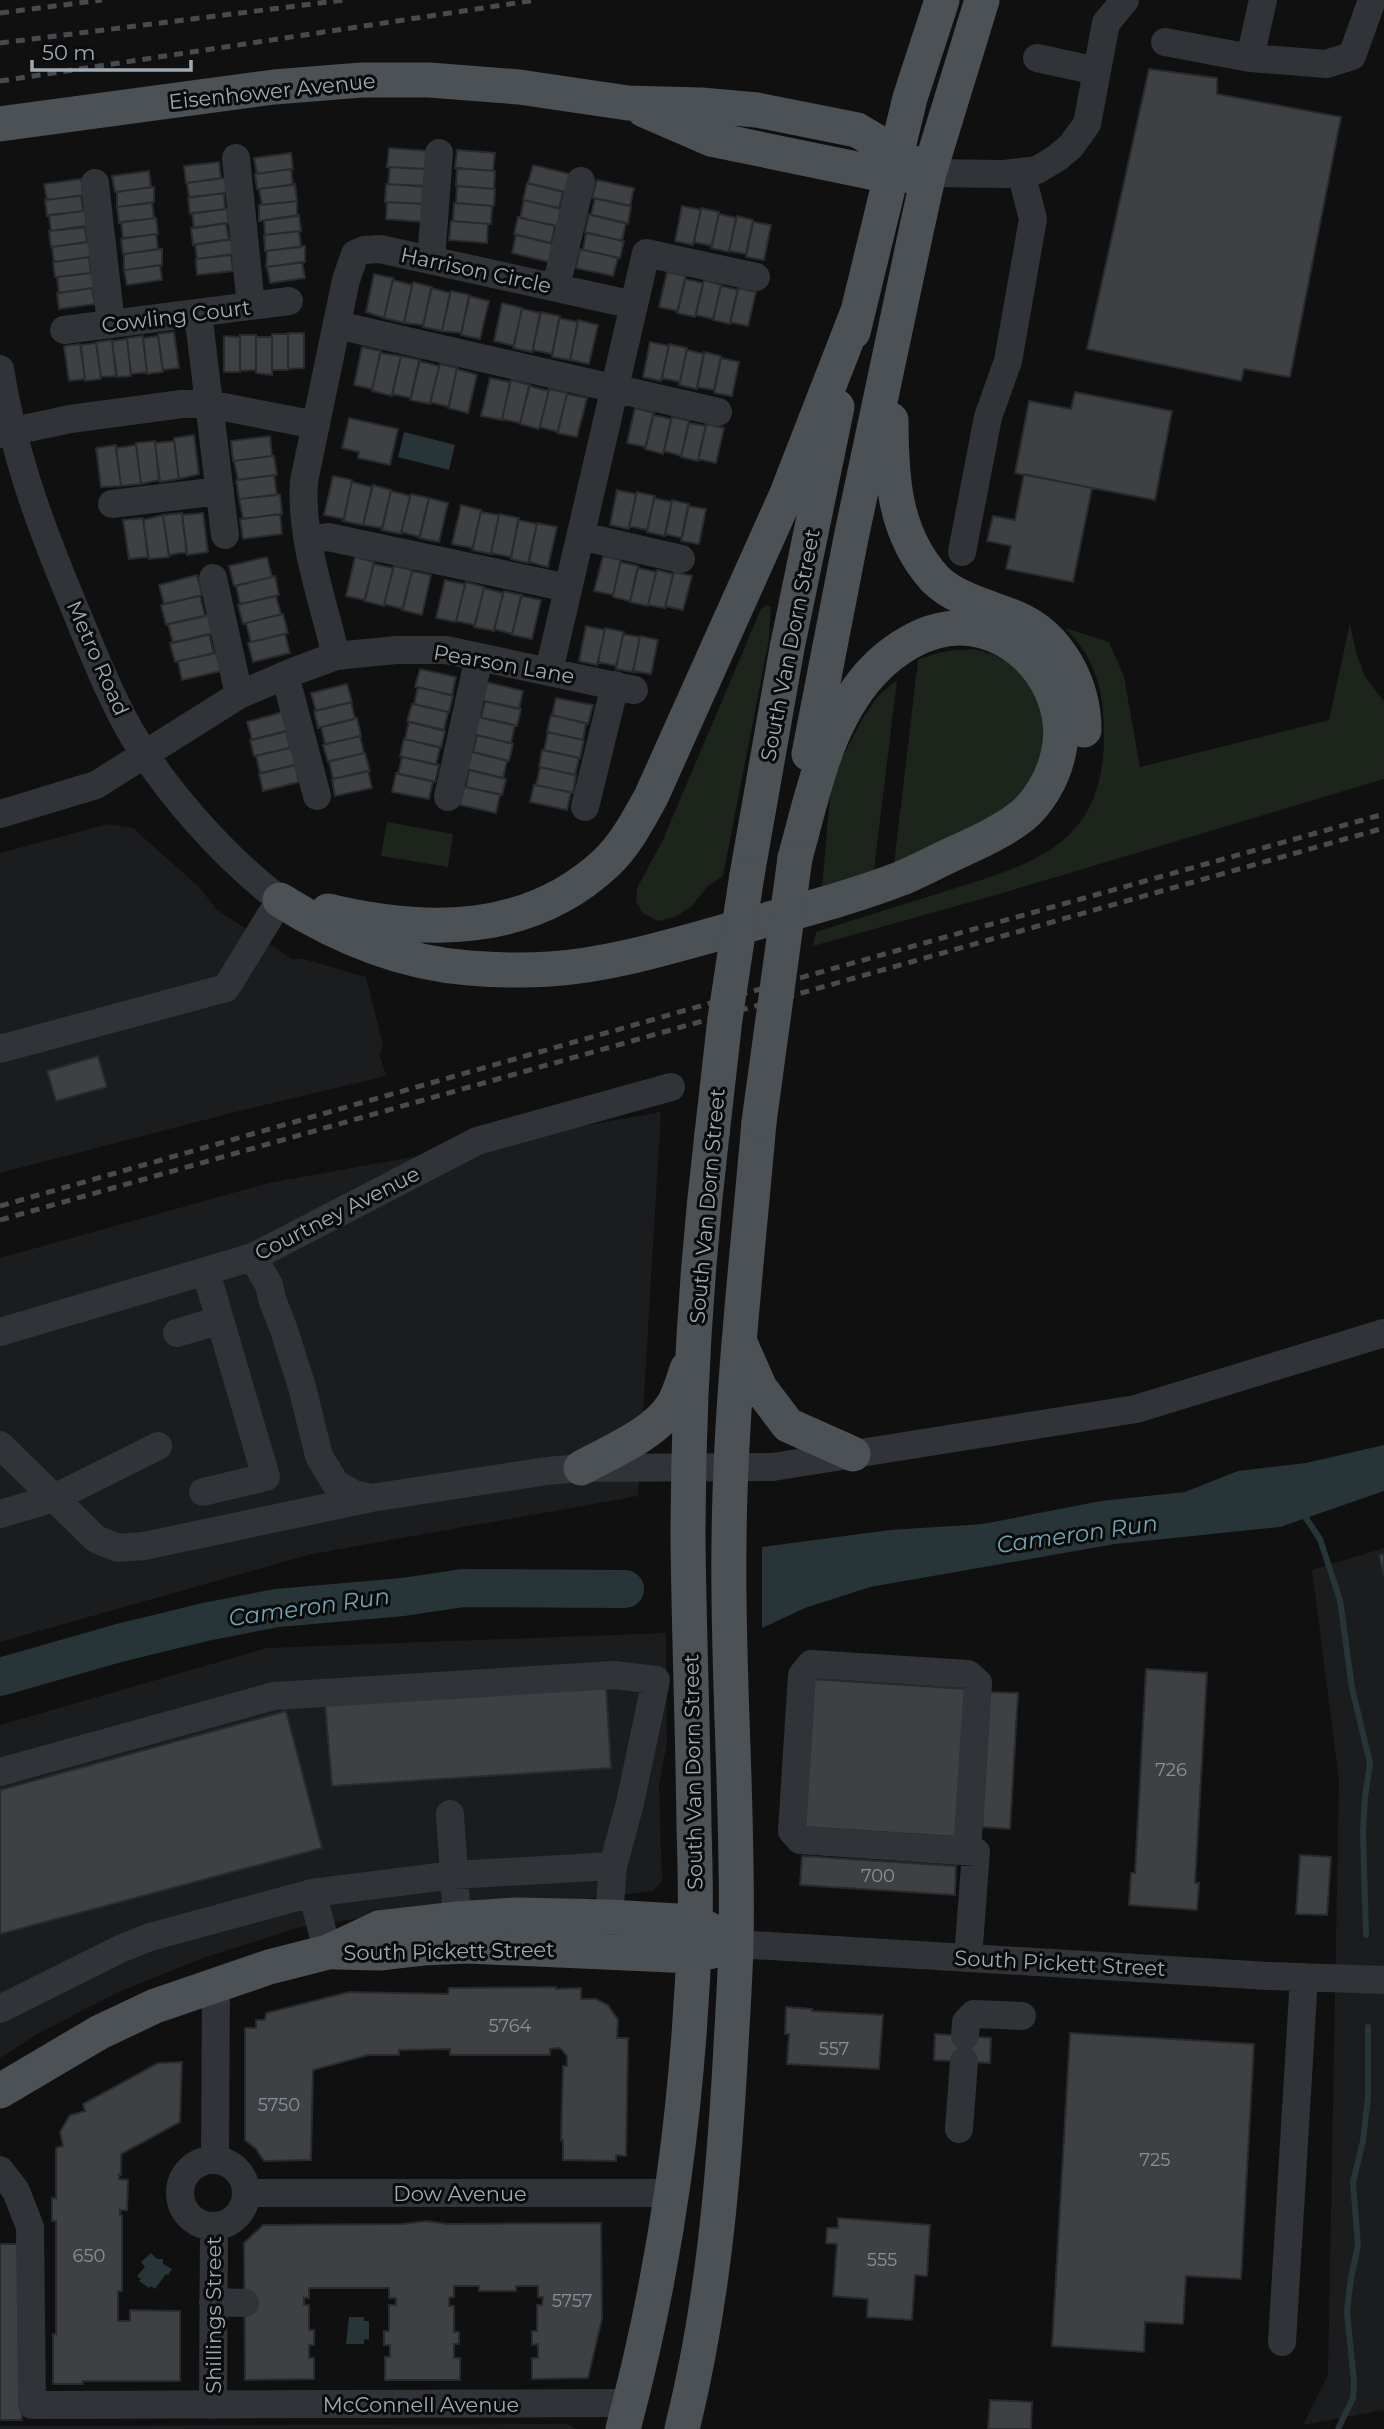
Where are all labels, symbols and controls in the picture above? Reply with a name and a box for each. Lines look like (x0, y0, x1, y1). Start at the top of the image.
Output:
scale bar (32, 28, 191, 72)
text: 50 m (42, 40, 96, 65)
street label: Eisenhower Avenue (167, 68, 377, 114)
street label: Harrison Circle (398, 242, 554, 298)
street label: Cowling Court (100, 294, 252, 338)
street label: South Van Dorn Street (755, 527, 825, 763)
street label: Metro Road (62, 597, 134, 719)
street label: Pearson Lane (432, 639, 576, 689)
street label: South Van Dorn Street (684, 1087, 730, 1325)
street label: Courtney Avenue (250, 1161, 424, 1265)
water label: Cameron Run (995, 1509, 1159, 1559)
water label: Cameron Run (227, 1582, 391, 1632)
street label: South Van Dorn Street (678, 1654, 708, 1890)
house number: 726 (1155, 1759, 1187, 1781)
house number: 700 (861, 1865, 895, 1887)
street label: South Pickett Street (343, 1937, 555, 1965)
street label: South Pickett Street (954, 1945, 1166, 1981)
house number: 5764 (488, 2015, 532, 2037)
house number: 557 (819, 2038, 849, 2060)
house number: 5750 (258, 2094, 300, 2116)
house number: 725 (1139, 2149, 1171, 2171)
street label: Dow Avenue (393, 2181, 527, 2206)
street label: Shillings Street (201, 2236, 226, 2394)
house number: 650 (72, 2245, 106, 2267)
house number: 555 (867, 2249, 897, 2271)
house number: 5757 (552, 2290, 592, 2312)
street label: McConnell Avenue (323, 2392, 519, 2417)

